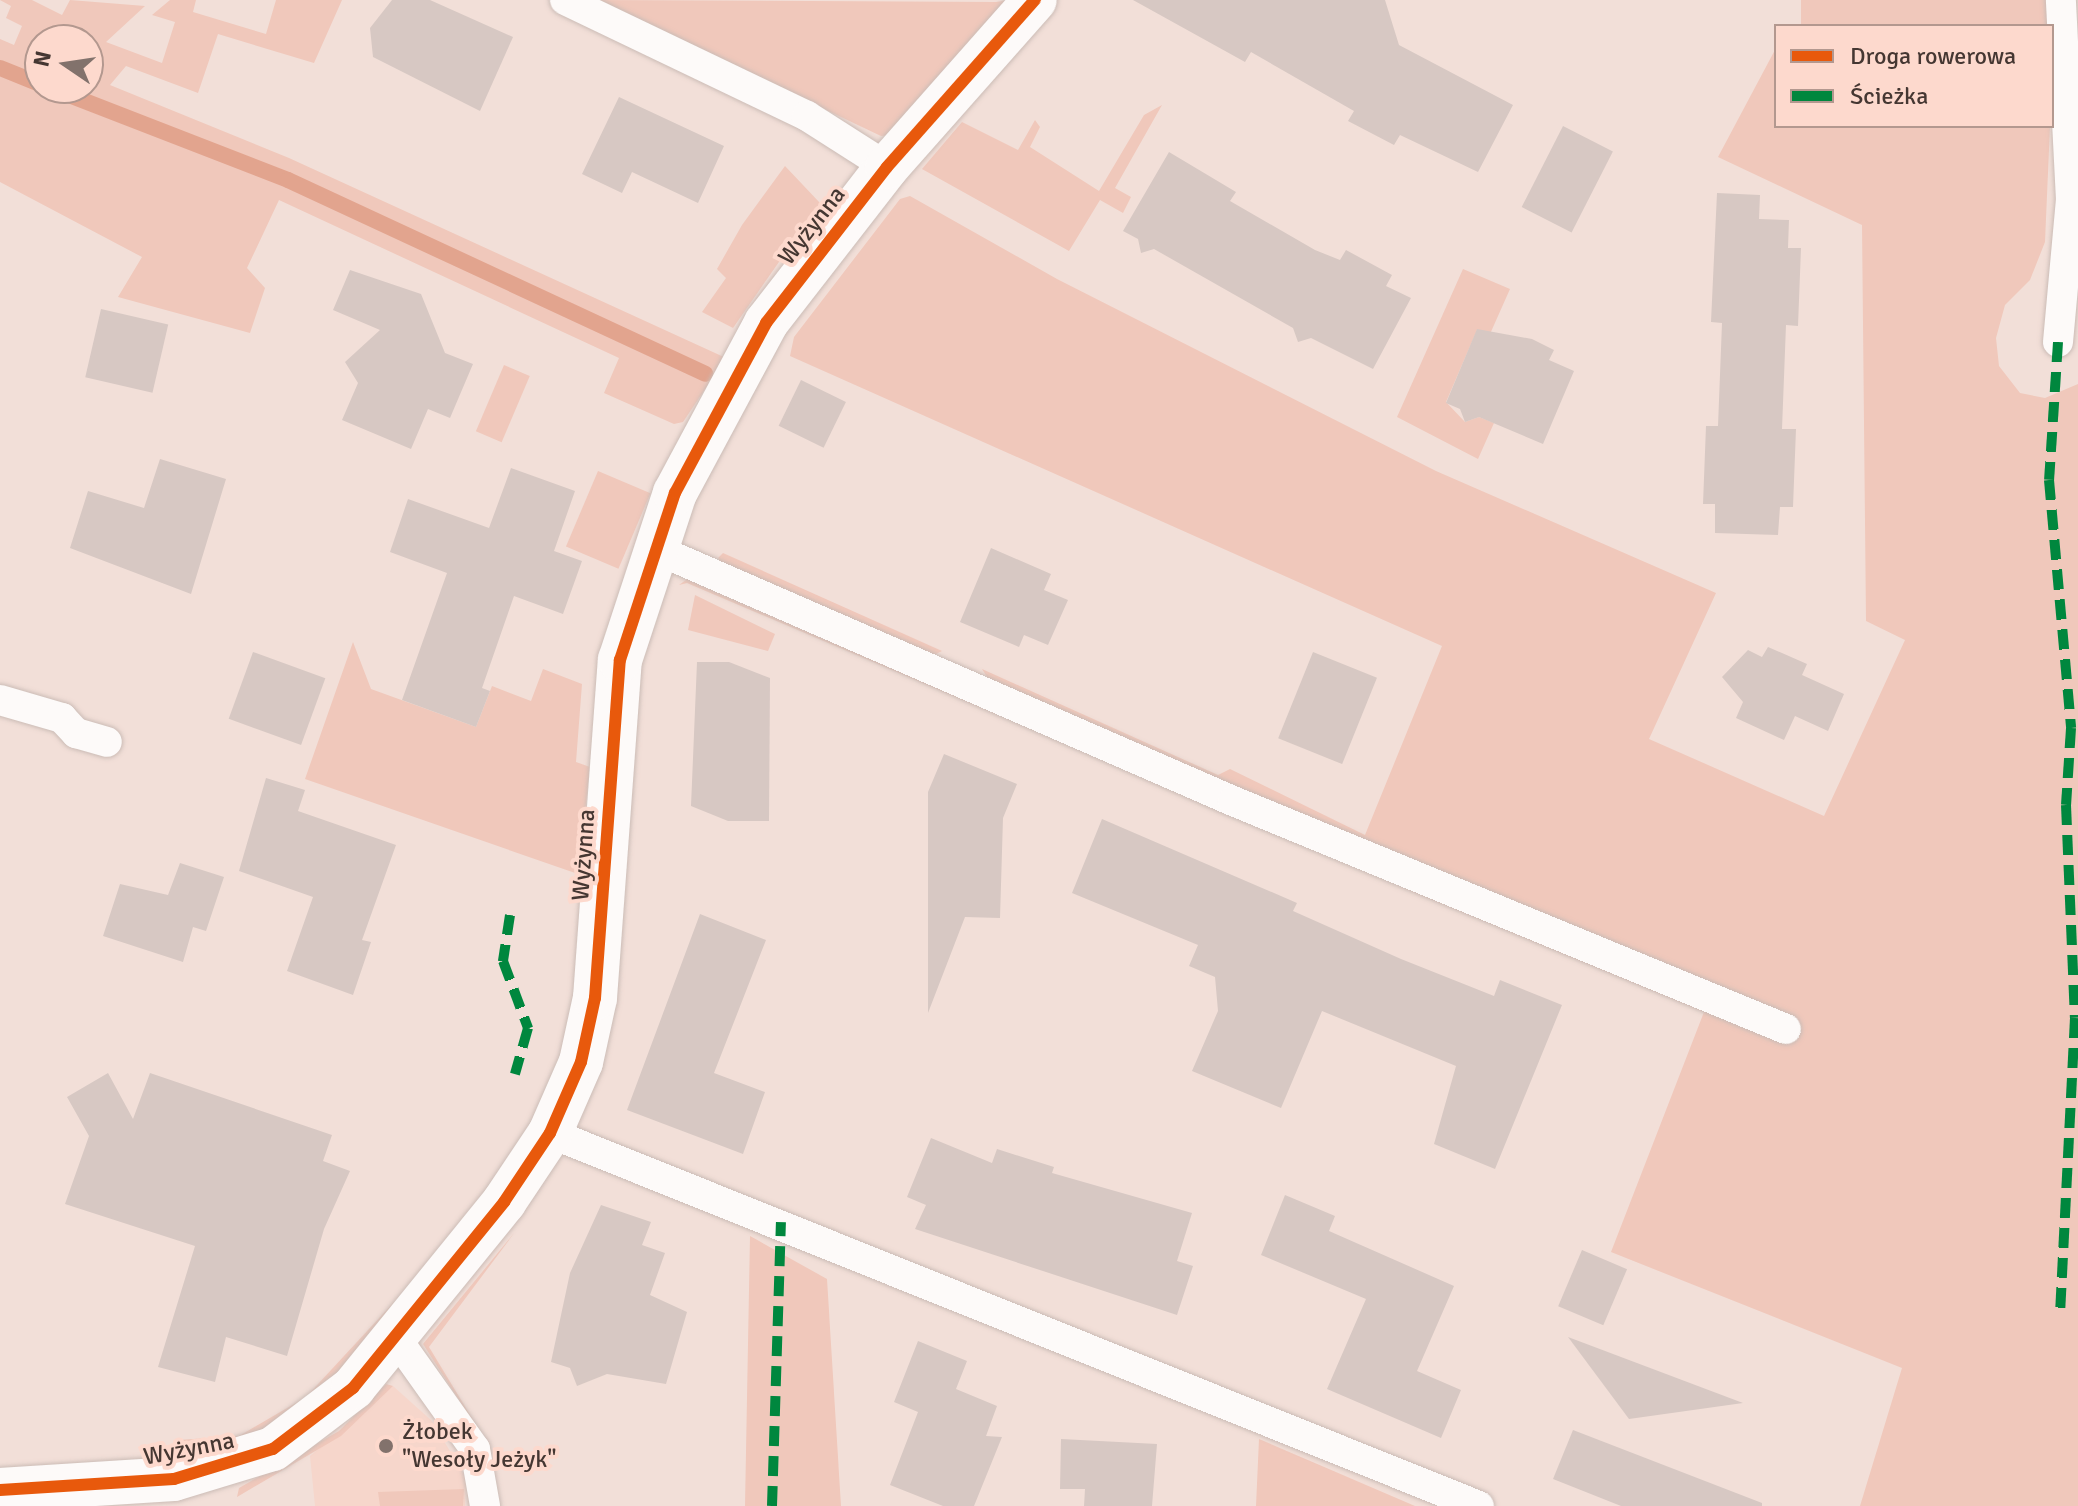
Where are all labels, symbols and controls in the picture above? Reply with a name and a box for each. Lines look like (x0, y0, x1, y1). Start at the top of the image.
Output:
north arrow (24, 24, 104, 104)
legend (1774, 24, 2054, 128)
text: Droga rowerowa (1850, 41, 2016, 71)
text: N (27, 48, 57, 69)
text: Ścieżka (1850, 81, 1928, 111)
street label: Wyżynna (772, 181, 852, 271)
street label: Wyżynna (566, 808, 602, 902)
place label: Żłobek "Wesoły Jeżyk" (402, 1418, 557, 1474)
street label: Wyżynna (141, 1426, 237, 1472)
marker: Żłobek "Wesoły Jeżyk" (377, 1437, 395, 1455)

